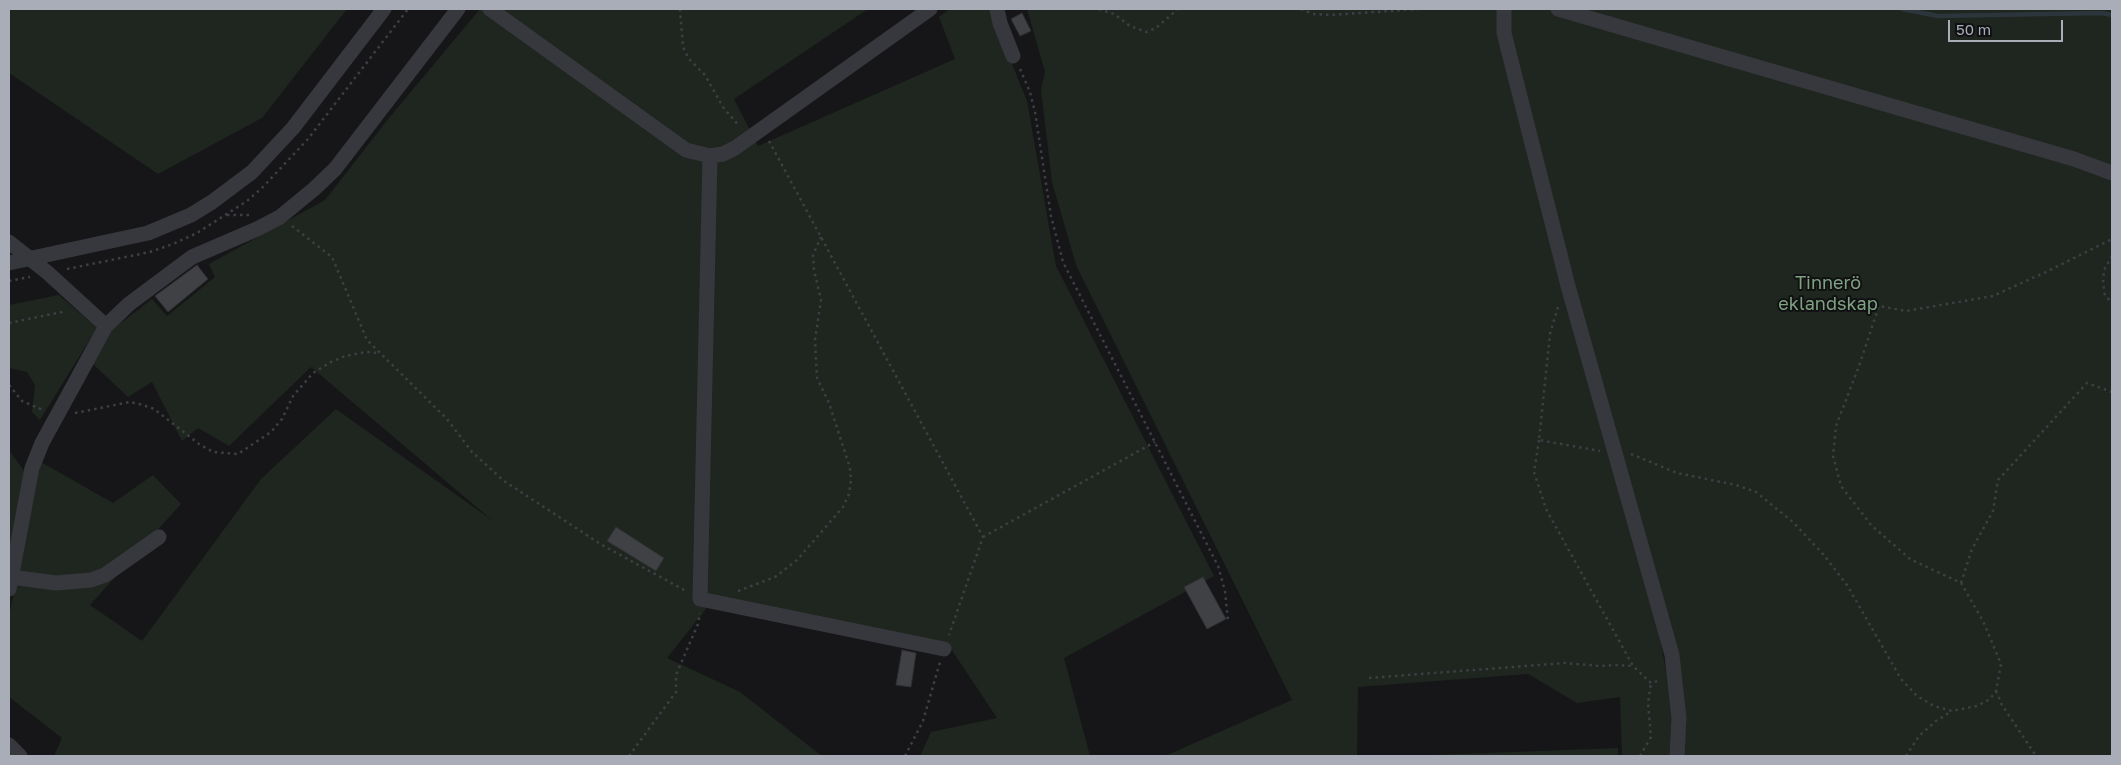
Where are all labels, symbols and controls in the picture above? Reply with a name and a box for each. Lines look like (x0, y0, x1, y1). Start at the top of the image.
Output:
scale bar (1951, 10, 2066, 42)
text: 50 m (1956, 20, 1991, 38)
park label: Tinnerö eklandskap (1778, 272, 1878, 314)

